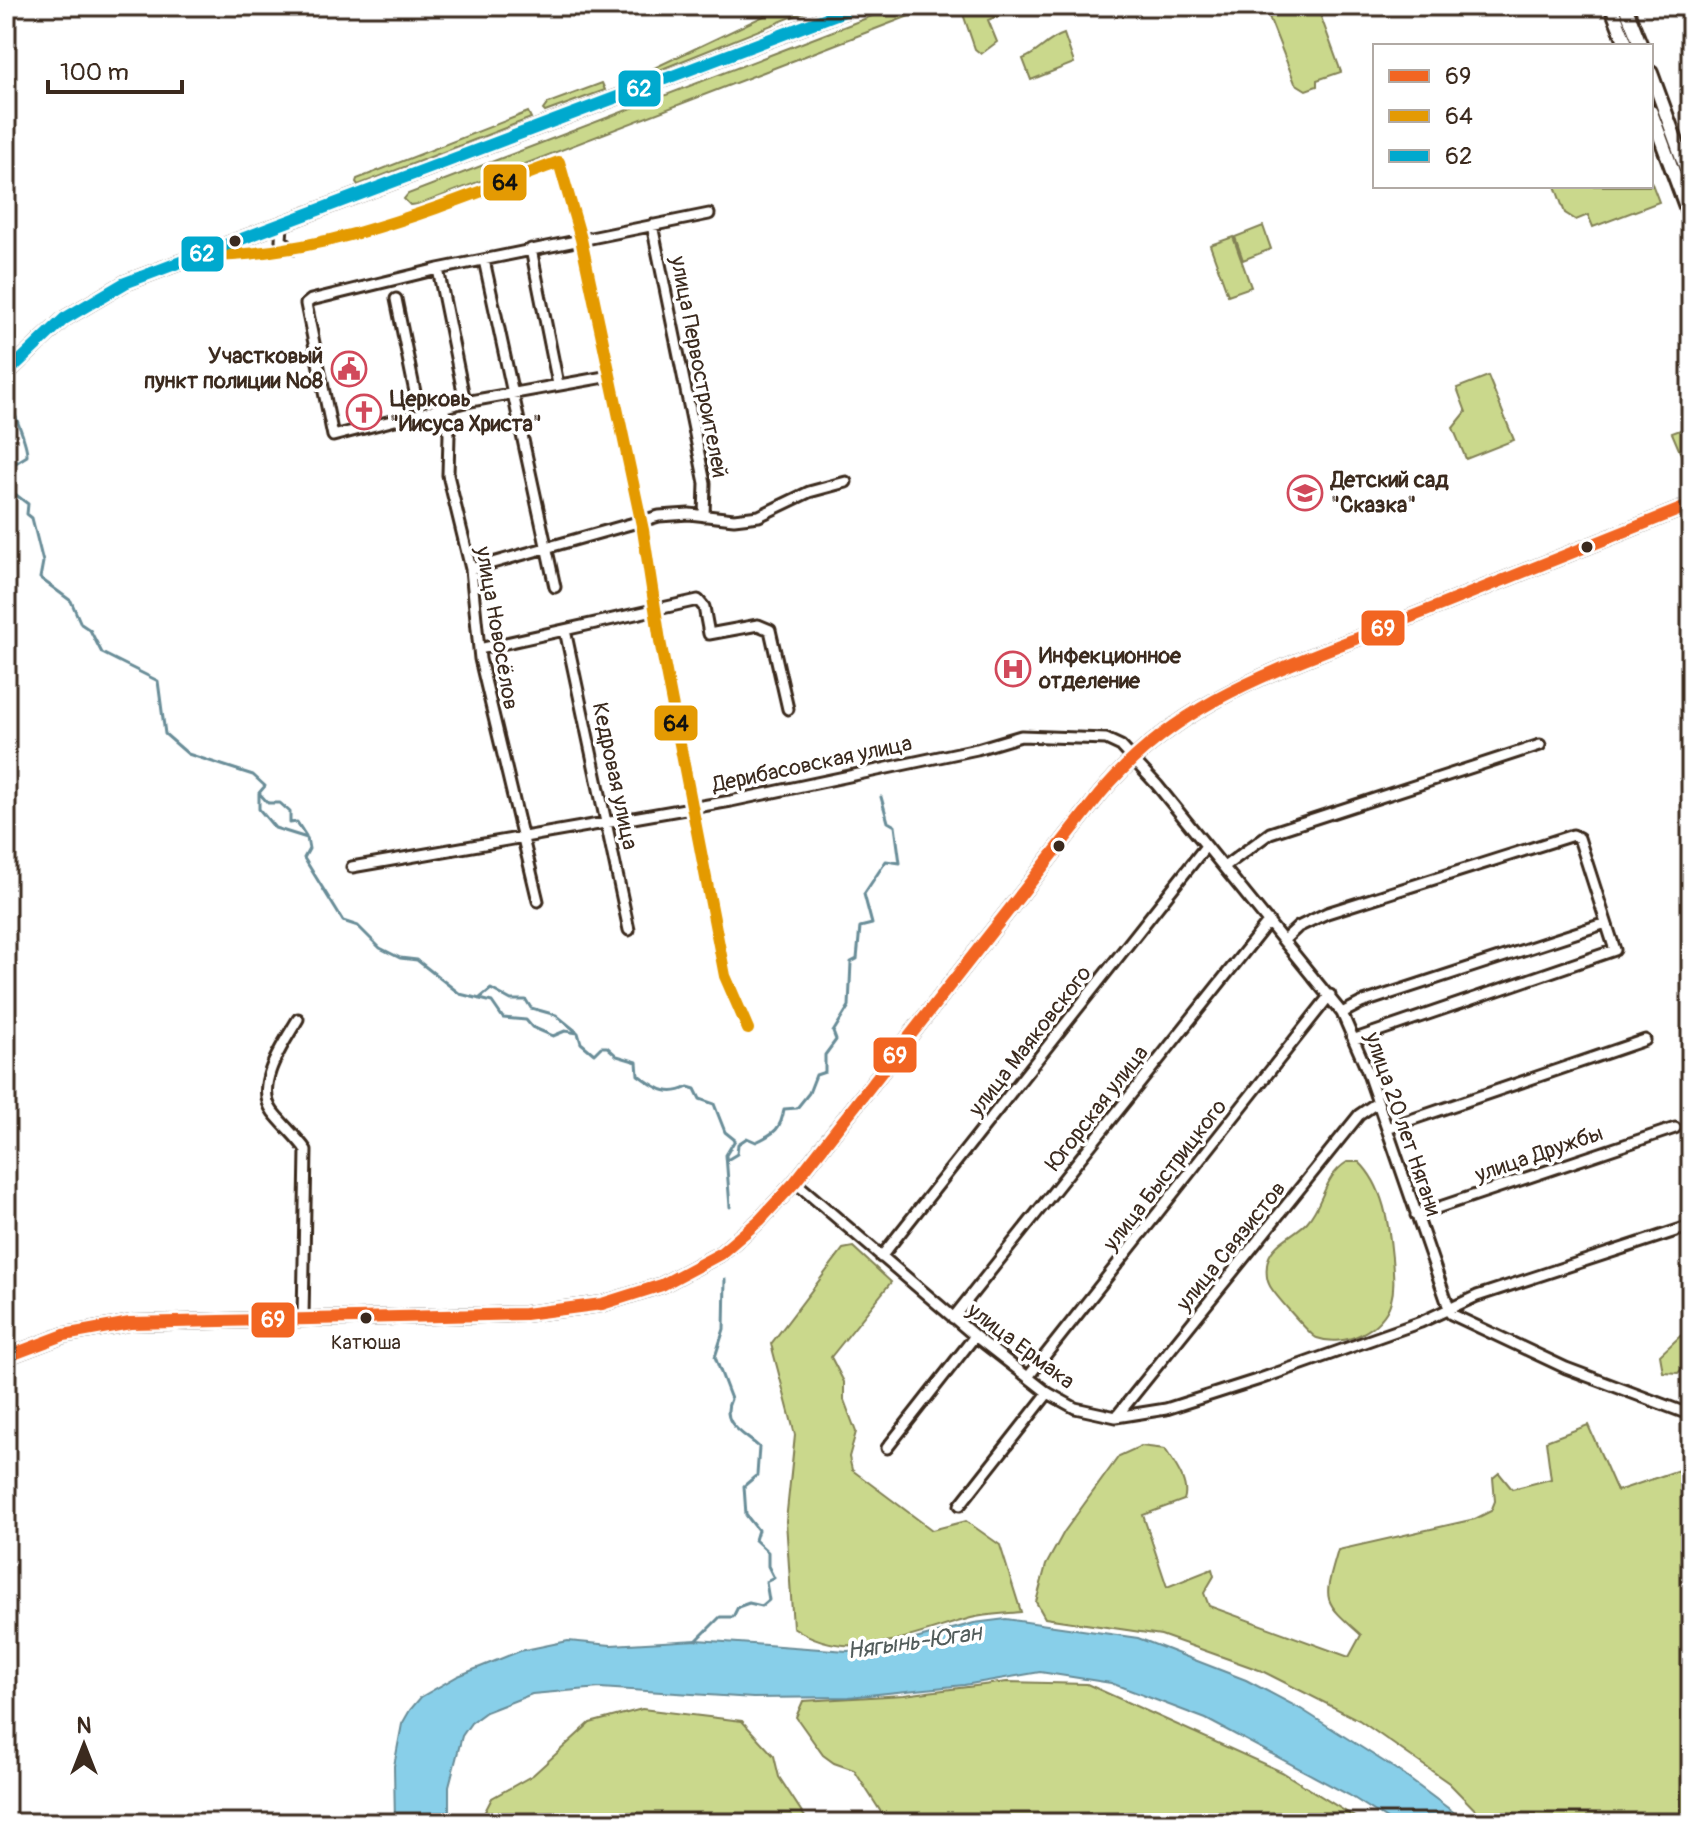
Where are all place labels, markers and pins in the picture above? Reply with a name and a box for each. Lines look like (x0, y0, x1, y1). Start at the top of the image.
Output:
unlabelled marker (227, 233, 243, 249)
place label: Участковый пункт полиции №8 (144, 342, 323, 395)
public building icon: Участковый пункт полиции №8 (330, 350, 368, 388)
place label: Церковь "Иисуса Христа" (390, 385, 542, 438)
church icon: Церковь "Иисуса Христа" (345, 393, 383, 431)
place label: Детский сад "Сказка" (1329, 466, 1449, 519)
school or university icon: Детский сад "Сказка" (1286, 474, 1324, 512)
unlabelled marker (1579, 539, 1595, 555)
place label: Инфекционное отделение (1038, 642, 1182, 695)
hospital icon: Инфекционное отделение (994, 650, 1032, 688)
unlabelled marker (1051, 838, 1067, 854)
marker: Катюша (358, 1310, 374, 1326)
place label: Катюша (331, 1330, 401, 1355)

